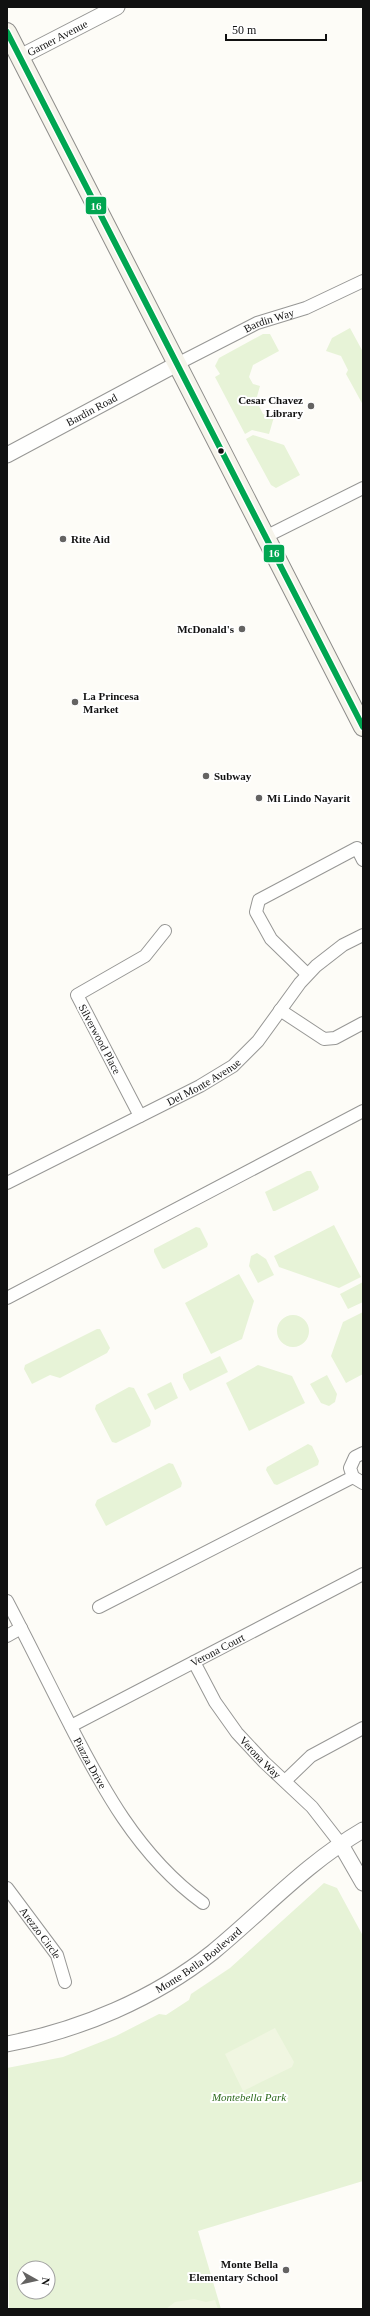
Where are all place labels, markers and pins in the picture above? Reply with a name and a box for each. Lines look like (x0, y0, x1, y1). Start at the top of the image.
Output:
place label: Cesar Chavez Library (238, 394, 303, 419)
marker: Cesar Chavez Library (306, 401, 316, 411)
unlabelled marker (216, 446, 226, 456)
place label: Rite Aid (71, 533, 110, 545)
marker: Rite Aid (58, 534, 68, 544)
place label: McDonald's (177, 623, 235, 635)
marker: McDonald's (237, 624, 247, 634)
place label: La Princesa Market (83, 690, 139, 715)
marker: La Princesa Market (70, 697, 80, 707)
place label: Subway (214, 770, 252, 782)
marker: Subway (201, 771, 211, 781)
place label: Mi Lindo Nayarit (267, 792, 350, 804)
marker: Mi Lindo Nayarit (254, 793, 264, 803)
place label: Monte Bella Elementary School (189, 2258, 278, 2283)
marker: Monte Bella Elementary School (281, 2265, 291, 2275)

